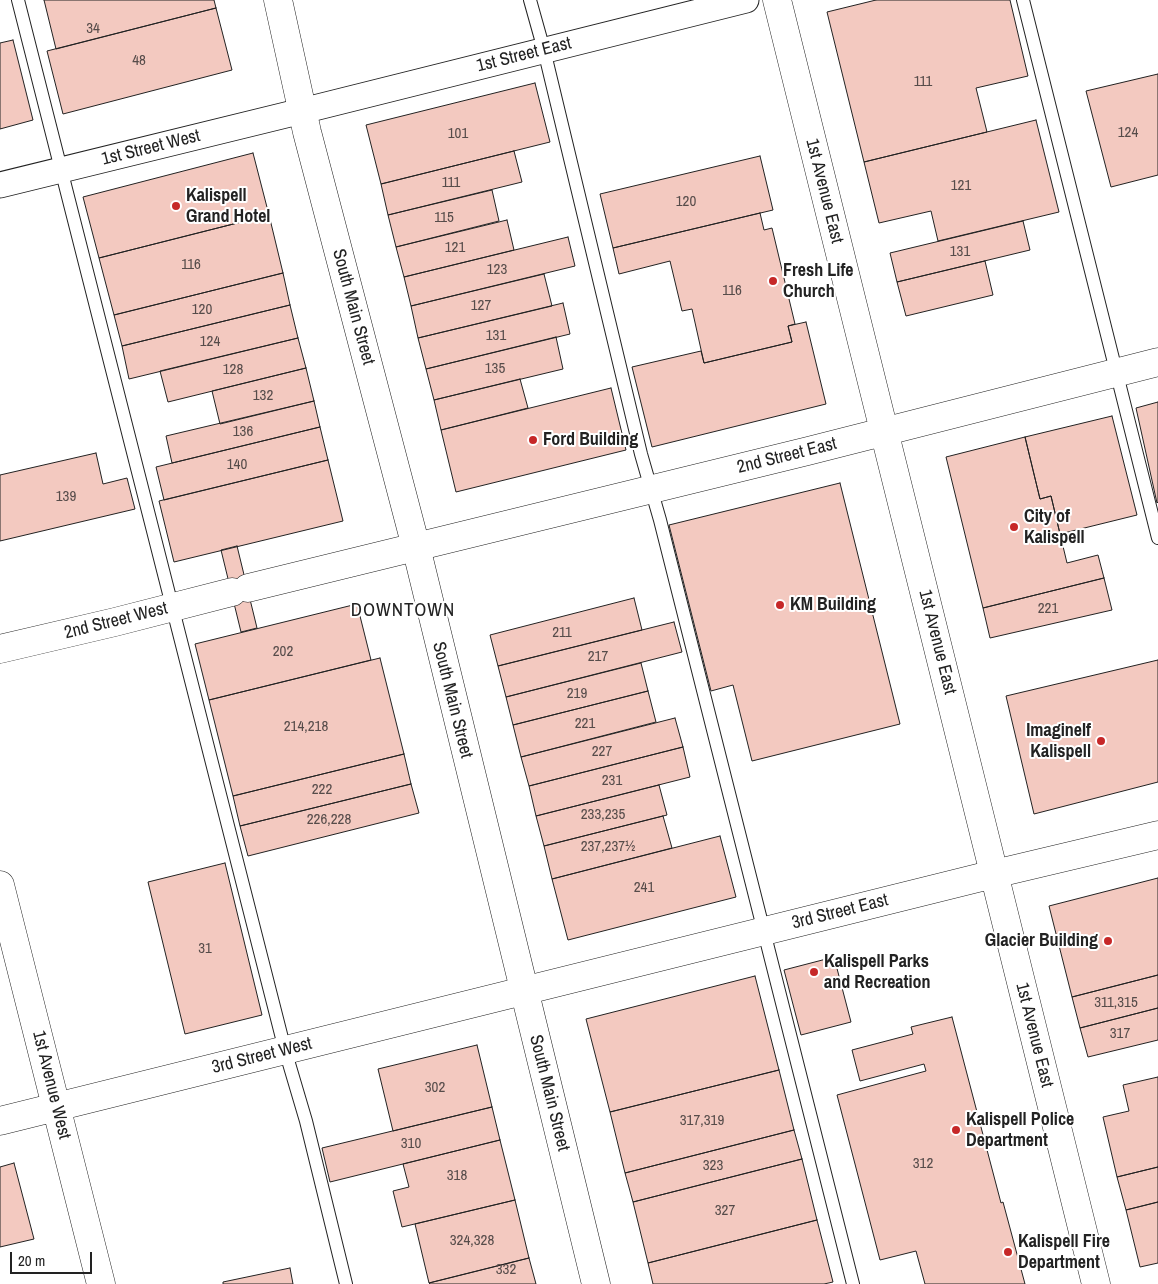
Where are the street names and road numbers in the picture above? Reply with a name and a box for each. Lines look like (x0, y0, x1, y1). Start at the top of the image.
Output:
street label: 1st Street East (474, 33, 574, 77)
street label: 1st Street West (100, 125, 202, 171)
street label: 1st Avenue East (801, 136, 847, 246)
street label: South Main Street (327, 247, 379, 367)
street label: 2nd Street East (735, 433, 839, 479)
street label: 1st Avenue East (914, 587, 960, 697)
street label: 2nd Street West (62, 598, 170, 644)
street label: South Main Street (427, 640, 477, 760)
street label: 3rd Street East (790, 890, 890, 934)
street label: 1st Avenue East (1011, 980, 1057, 1090)
street label: 1st Avenue West (27, 1028, 75, 1142)
street label: 3rd Street West (210, 1033, 314, 1079)
street label: South Main Street (524, 1033, 574, 1153)

